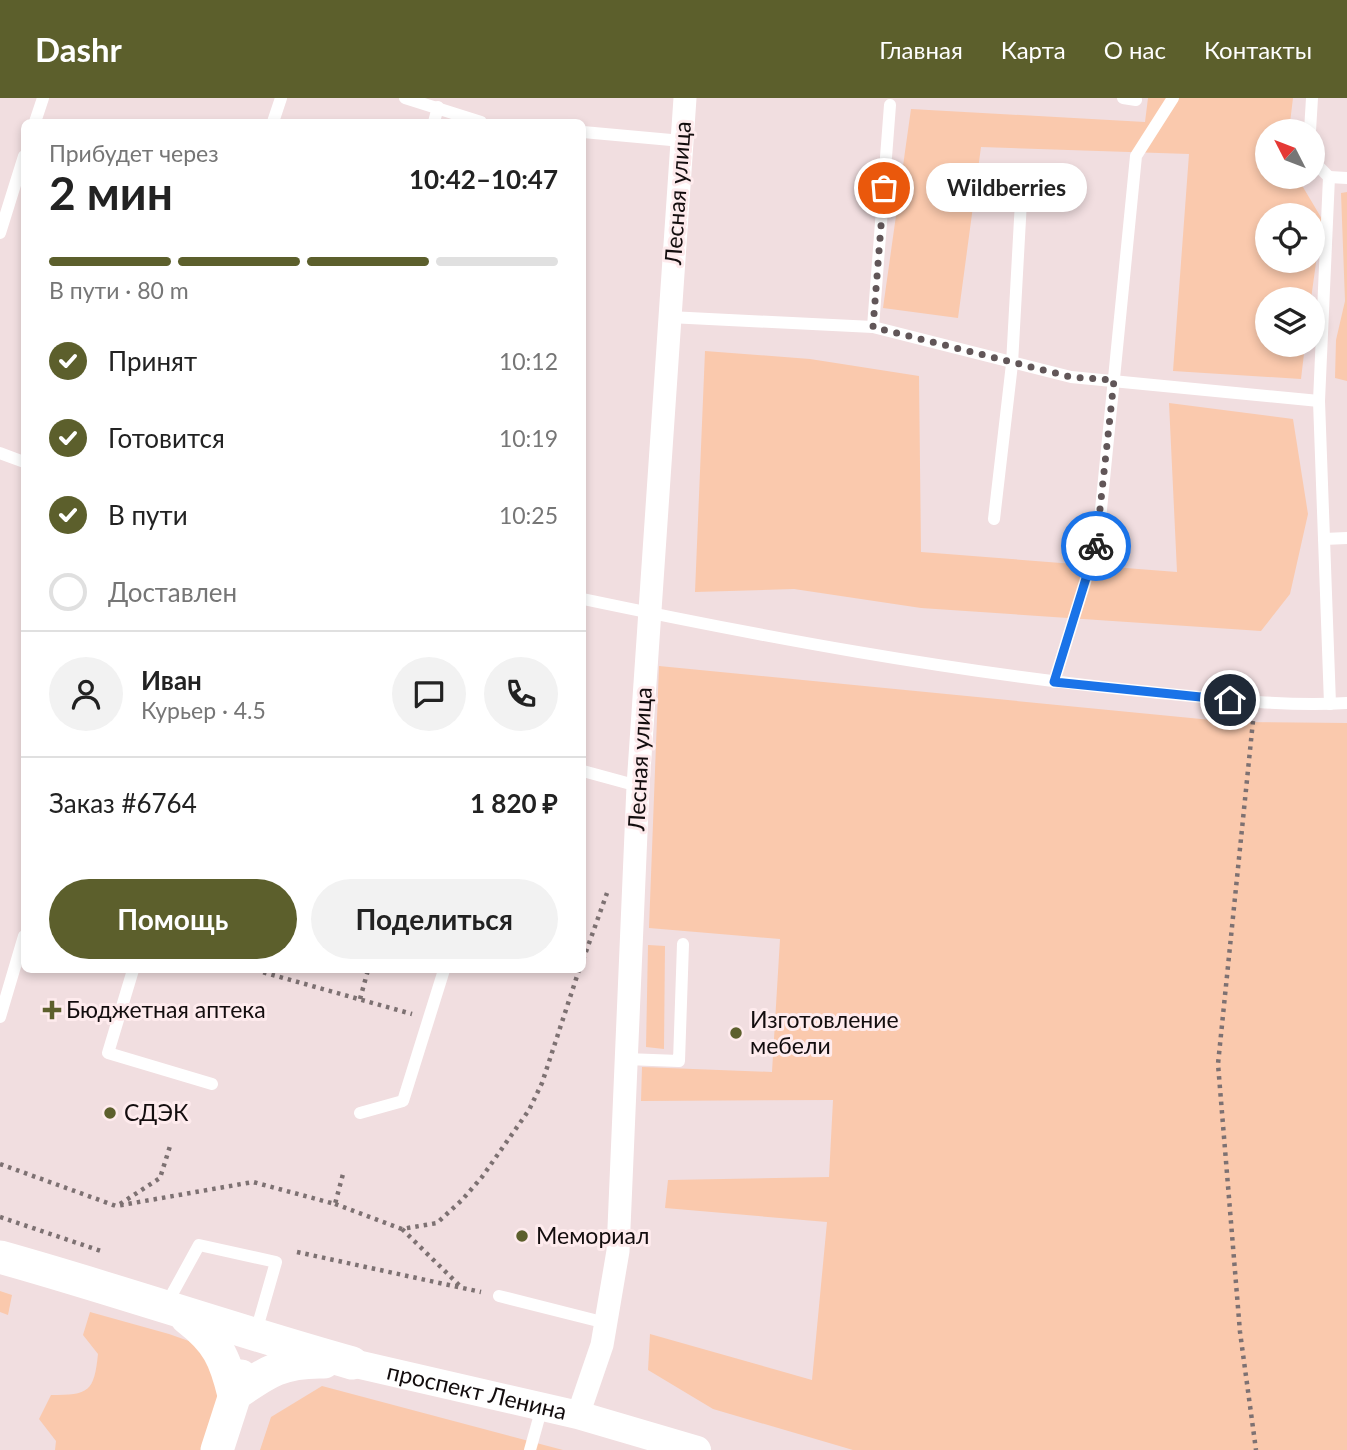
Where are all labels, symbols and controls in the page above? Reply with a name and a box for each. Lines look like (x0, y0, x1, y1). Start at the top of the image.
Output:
text: Dashr (35, 29, 122, 69)
text: Главная (879, 35, 963, 64)
text: Карта (1001, 35, 1066, 64)
text: О нас (1104, 35, 1166, 64)
text: Контакты (1204, 35, 1312, 64)
north arrow (1255, 119, 1325, 189)
map controls (1255, 119, 1325, 357)
street label: Лесная улица (658, 120, 696, 267)
text: Прибудет через (49, 139, 219, 167)
pin (854, 158, 914, 218)
text: 10:42–10:47 (409, 163, 558, 195)
callout: Wildberries (926, 164, 1087, 212)
text: 2 мин (49, 165, 173, 220)
icon: bag (865, 169, 903, 207)
text: Wildberries (947, 173, 1066, 201)
button: locate (1255, 203, 1325, 273)
text: В пути · 80 m (49, 276, 189, 304)
button: layers (1255, 287, 1325, 357)
icon: check (49, 342, 87, 380)
text: Принят (108, 345, 197, 377)
text: 10:12 (499, 347, 558, 375)
icon: check (49, 419, 87, 457)
text: Готовится (108, 422, 225, 454)
text: 10:19 (499, 424, 558, 452)
icon: check (49, 496, 87, 534)
text: В пути (108, 499, 188, 531)
text: 10:25 (499, 501, 558, 529)
courier (1061, 511, 1131, 581)
icon: bike (1077, 527, 1115, 565)
text: Доставлен (108, 576, 237, 608)
button: person (49, 657, 123, 731)
button: chat (392, 657, 466, 731)
button: phone (484, 657, 558, 731)
text: Иван (141, 664, 202, 696)
pin (1200, 670, 1260, 730)
icon: home (1211, 681, 1249, 719)
street label: Лесная улица (621, 686, 657, 833)
text: Курьер · 4.5 (141, 696, 266, 724)
text: Заказ #6764 (49, 787, 197, 819)
text: 1 820 ₽ (470, 787, 558, 819)
button: Помощь (49, 879, 297, 959)
button: Поделиться (311, 879, 558, 959)
place label: Бюджетная аптека (66, 995, 266, 1023)
marker: Бюджетная аптека (44, 1002, 60, 1018)
place label: Изготовление мебели (750, 1005, 899, 1059)
marker: Изготовление мебели (728, 1025, 744, 1041)
place label: СДЭК (124, 1098, 189, 1126)
marker: СДЭК (102, 1105, 118, 1121)
place label: Мемориал (536, 1221, 649, 1249)
marker: Мемориал (514, 1228, 530, 1244)
street label: проспект Ленина (384, 1357, 570, 1425)

